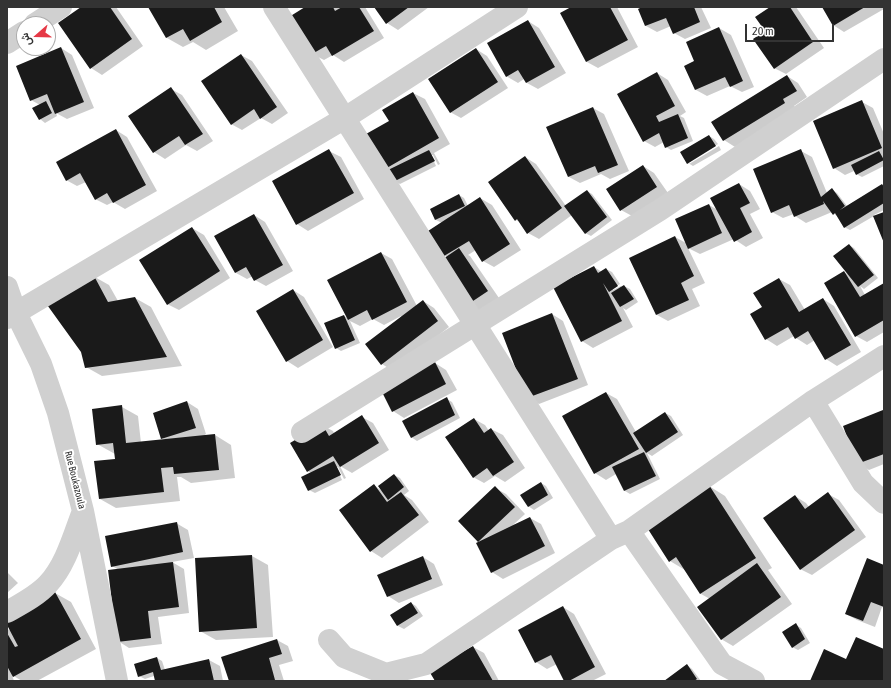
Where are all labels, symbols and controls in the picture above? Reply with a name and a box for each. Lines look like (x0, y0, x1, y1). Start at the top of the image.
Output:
north arrow (16, 16, 56, 56)
scale bar (747, 16, 836, 42)
text: 20 m (752, 24, 774, 38)
text: ش (18, 31, 34, 48)
street label: Rue Boukazoula (62, 450, 88, 510)

